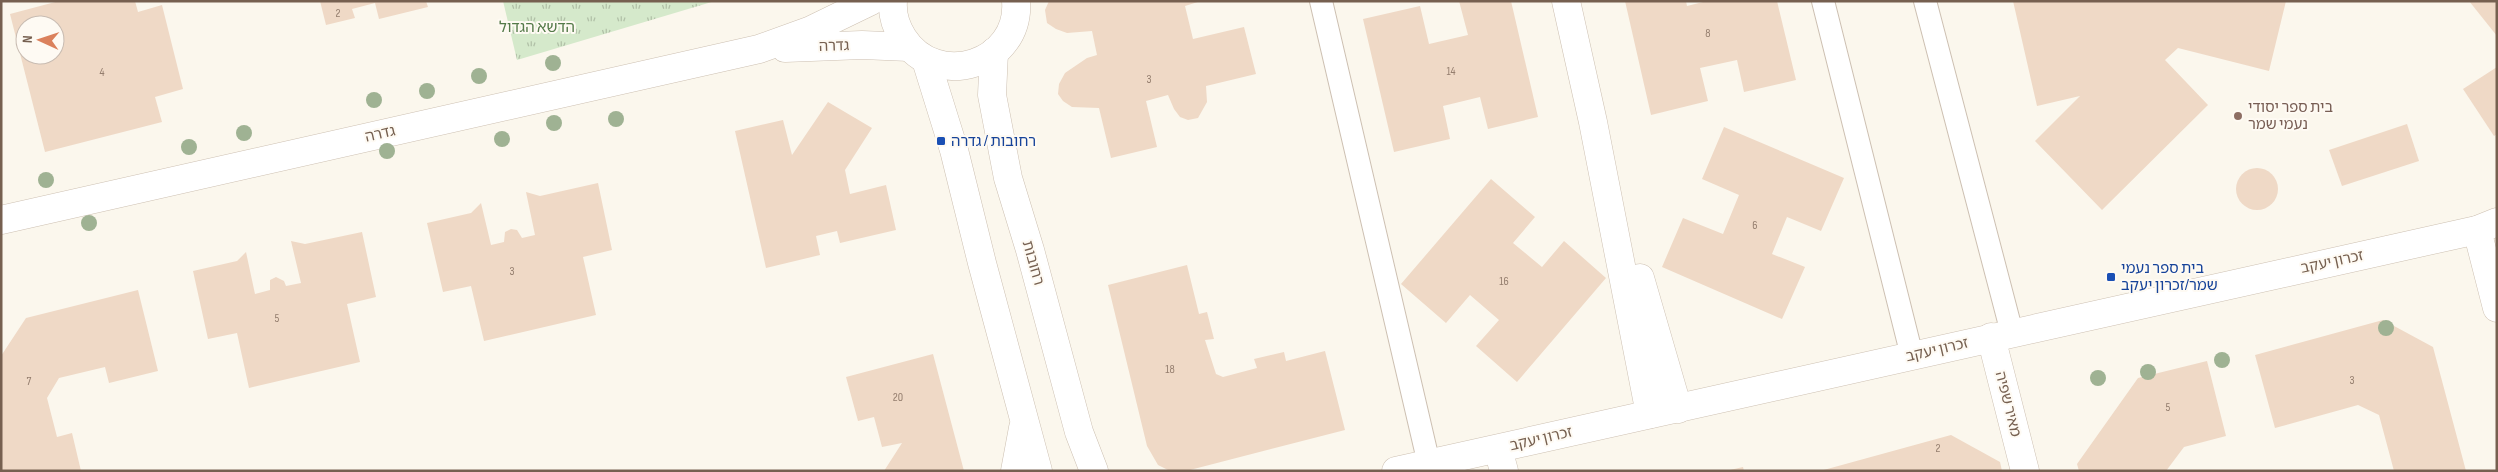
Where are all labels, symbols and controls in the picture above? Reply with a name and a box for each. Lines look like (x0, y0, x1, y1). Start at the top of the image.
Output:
house number: 2 (336, 6, 341, 21)
north arrow (15, 15, 65, 65)
park label: הדשא הגדול (499, 18, 575, 37)
house number: 8 (1705, 26, 1711, 41)
text: N (19, 35, 36, 44)
street label: גדרה (818, 36, 850, 56)
house number: 14 (1446, 64, 1456, 79)
house number: 4 (99, 65, 105, 80)
house number: 3 (1146, 72, 1152, 87)
place label: בית ספר יסודי נעמי שמר (2248, 98, 2334, 134)
marker: בית ספר יסודי נעמי שמר (2232, 110, 2244, 122)
street label: גדרה (363, 121, 397, 147)
place label: רחובות / גדרה (951, 132, 1036, 151)
marker: רחובות / גדרה (935, 135, 947, 147)
house number: 6 (1752, 218, 1758, 233)
street label: רחובות (1018, 238, 1048, 288)
street label: זכרון יעקב (2299, 246, 2365, 278)
place label: בית ספר נעמי שמר/זכרון יעקב (2121, 259, 2218, 295)
house number: 3 (509, 264, 515, 279)
marker: בית ספר נעמי שמר/זכרון יעקב (2105, 271, 2117, 283)
house number: 16 (1499, 274, 1509, 289)
house number: 5 (275, 311, 280, 326)
street label: זכרון יעקב (1904, 334, 1970, 366)
house number: 18 (1165, 362, 1175, 377)
street label: מאיר שפיה (1991, 369, 2025, 439)
house number: 3 (2349, 373, 2355, 388)
house number: 7 (27, 374, 32, 389)
house number: 20 (893, 390, 903, 405)
house number: 5 (2166, 400, 2171, 415)
street label: זכרון יעקב (1508, 423, 1574, 455)
house number: 2 (1936, 441, 1941, 456)

